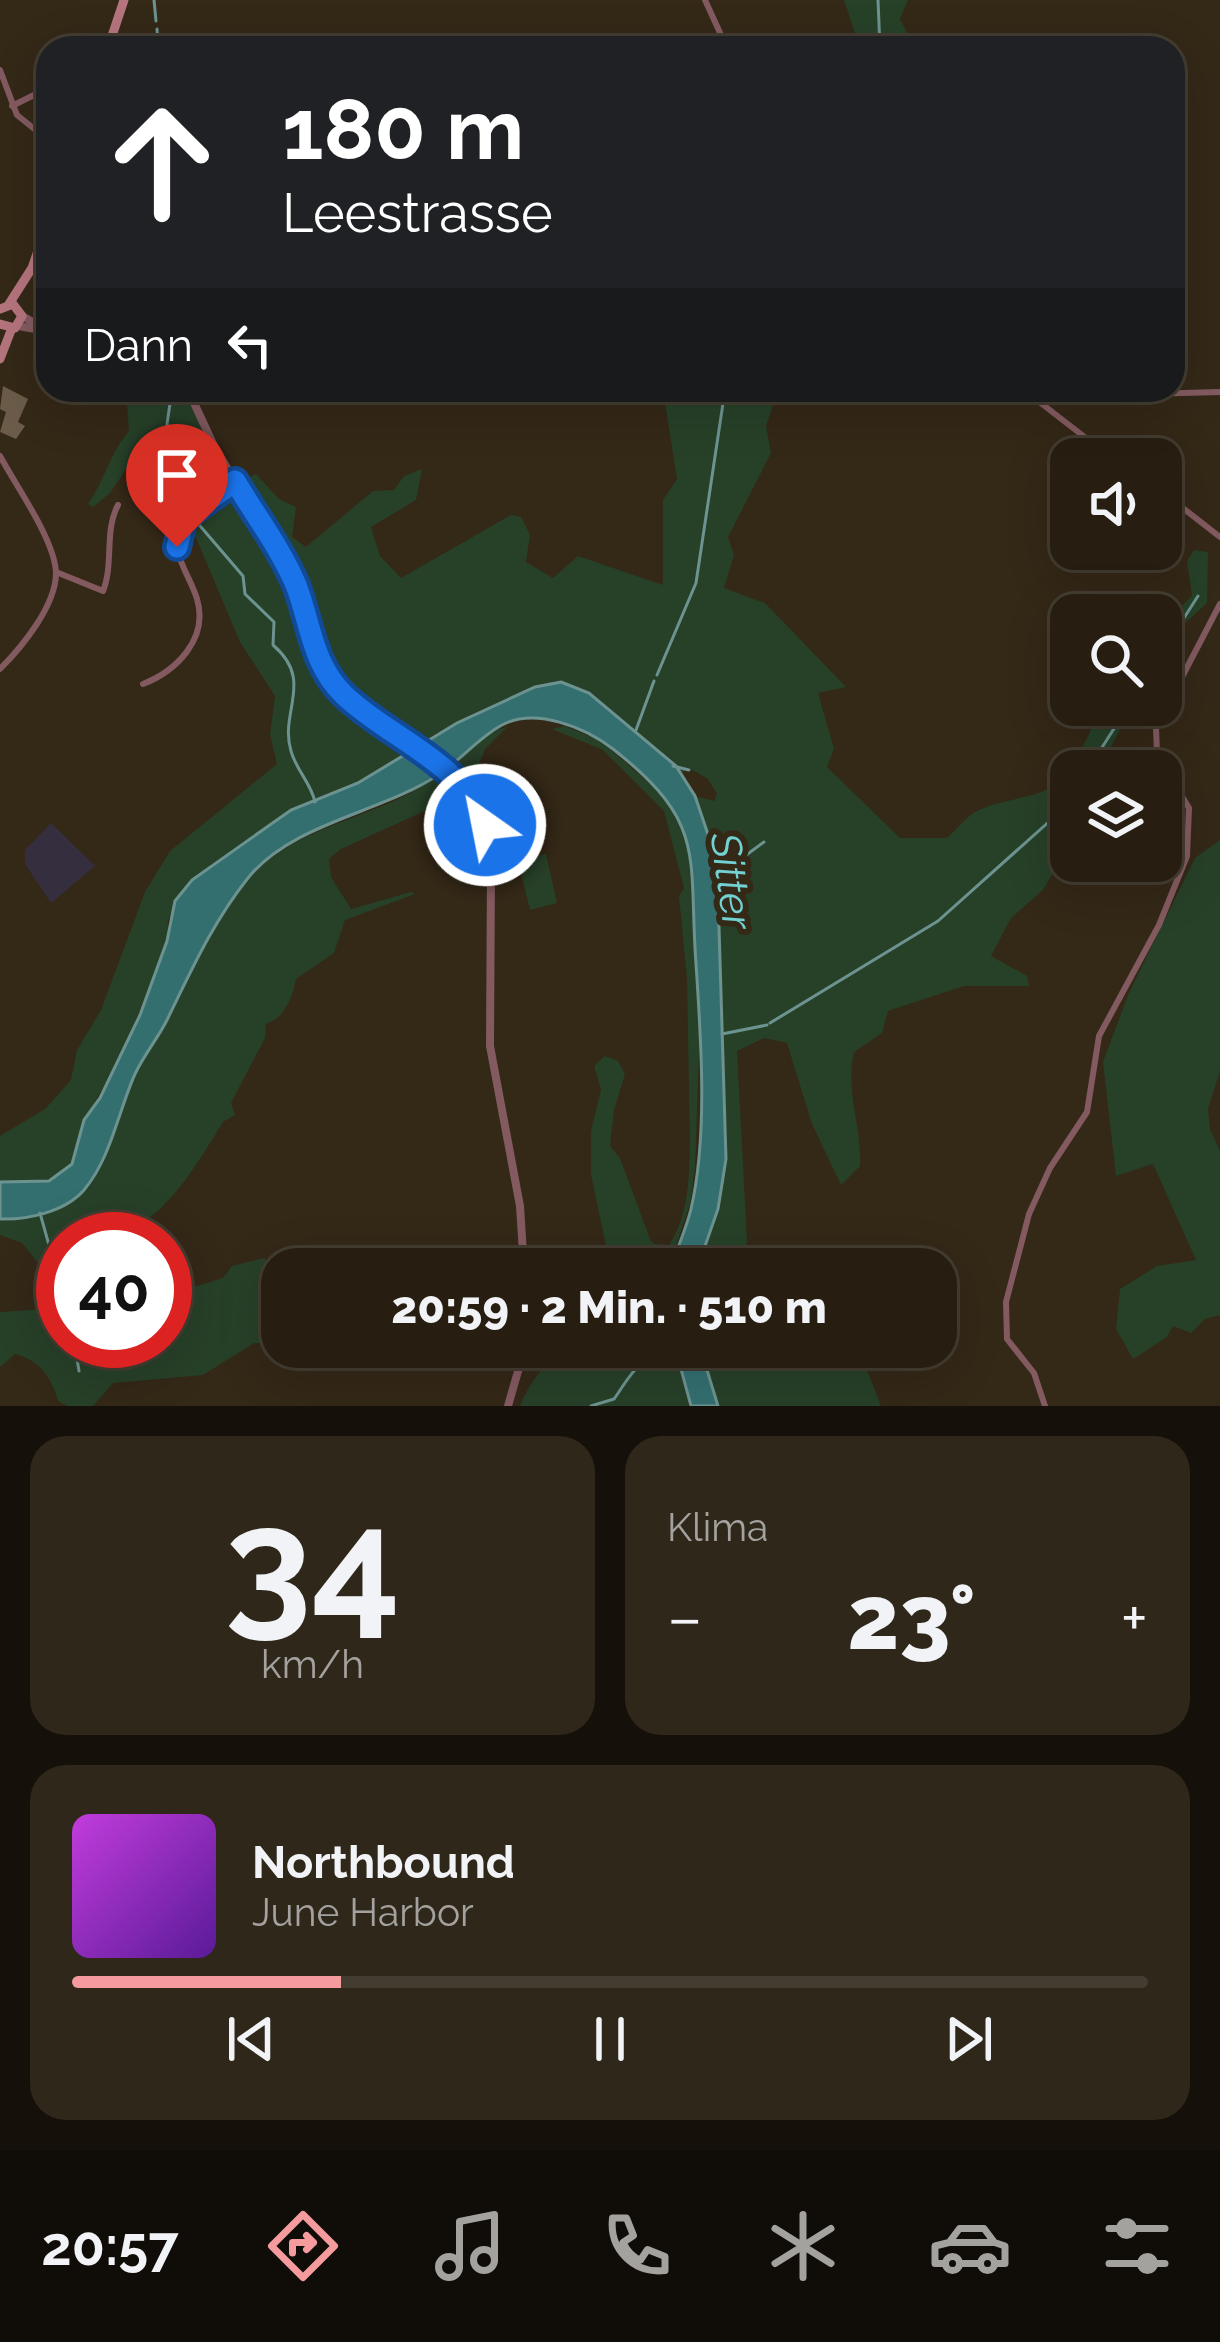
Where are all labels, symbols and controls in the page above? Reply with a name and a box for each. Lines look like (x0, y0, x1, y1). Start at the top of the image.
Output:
text: 180 m (282, 80, 524, 179)
icon: ahead (84, 84, 240, 240)
text: Leestrasse (282, 181, 553, 245)
icon: left (217, 312, 283, 378)
text: Dann (84, 319, 193, 372)
pin (126, 424, 228, 547)
map controls (1050, 438, 1182, 882)
button: sound (1050, 438, 1182, 570)
icon: arrive (144, 442, 210, 508)
button: search (1050, 594, 1182, 726)
button: layers (1050, 750, 1182, 882)
position arrow (422, 762, 548, 888)
water label: Sitter (700, 829, 763, 934)
speed limit sign: 40 (36, 1212, 192, 1368)
text: 20:59 · 2 Min. · 510 m (391, 1281, 827, 1334)
text: 34 (224, 1471, 401, 1655)
text: Klima (667, 1504, 768, 1550)
text: 23° (847, 1564, 976, 1670)
text: − (667, 1579, 703, 1656)
text: + (1121, 1579, 1148, 1656)
text: km/h (261, 1641, 364, 1687)
text: Northbound (252, 1836, 515, 1889)
text: June Harbor (252, 1889, 474, 1935)
icon: previous (218, 2006, 284, 2072)
icon: pause (577, 2006, 643, 2072)
icon: next (936, 2006, 1002, 2072)
icon: directions (261, 2204, 345, 2288)
icon: music (428, 2204, 512, 2288)
icon: phone (595, 2204, 679, 2288)
icon: climate (761, 2204, 845, 2288)
icon: car (928, 2204, 1012, 2288)
icon: filters (1095, 2204, 1179, 2288)
text: 20:57 (41, 2214, 179, 2278)

